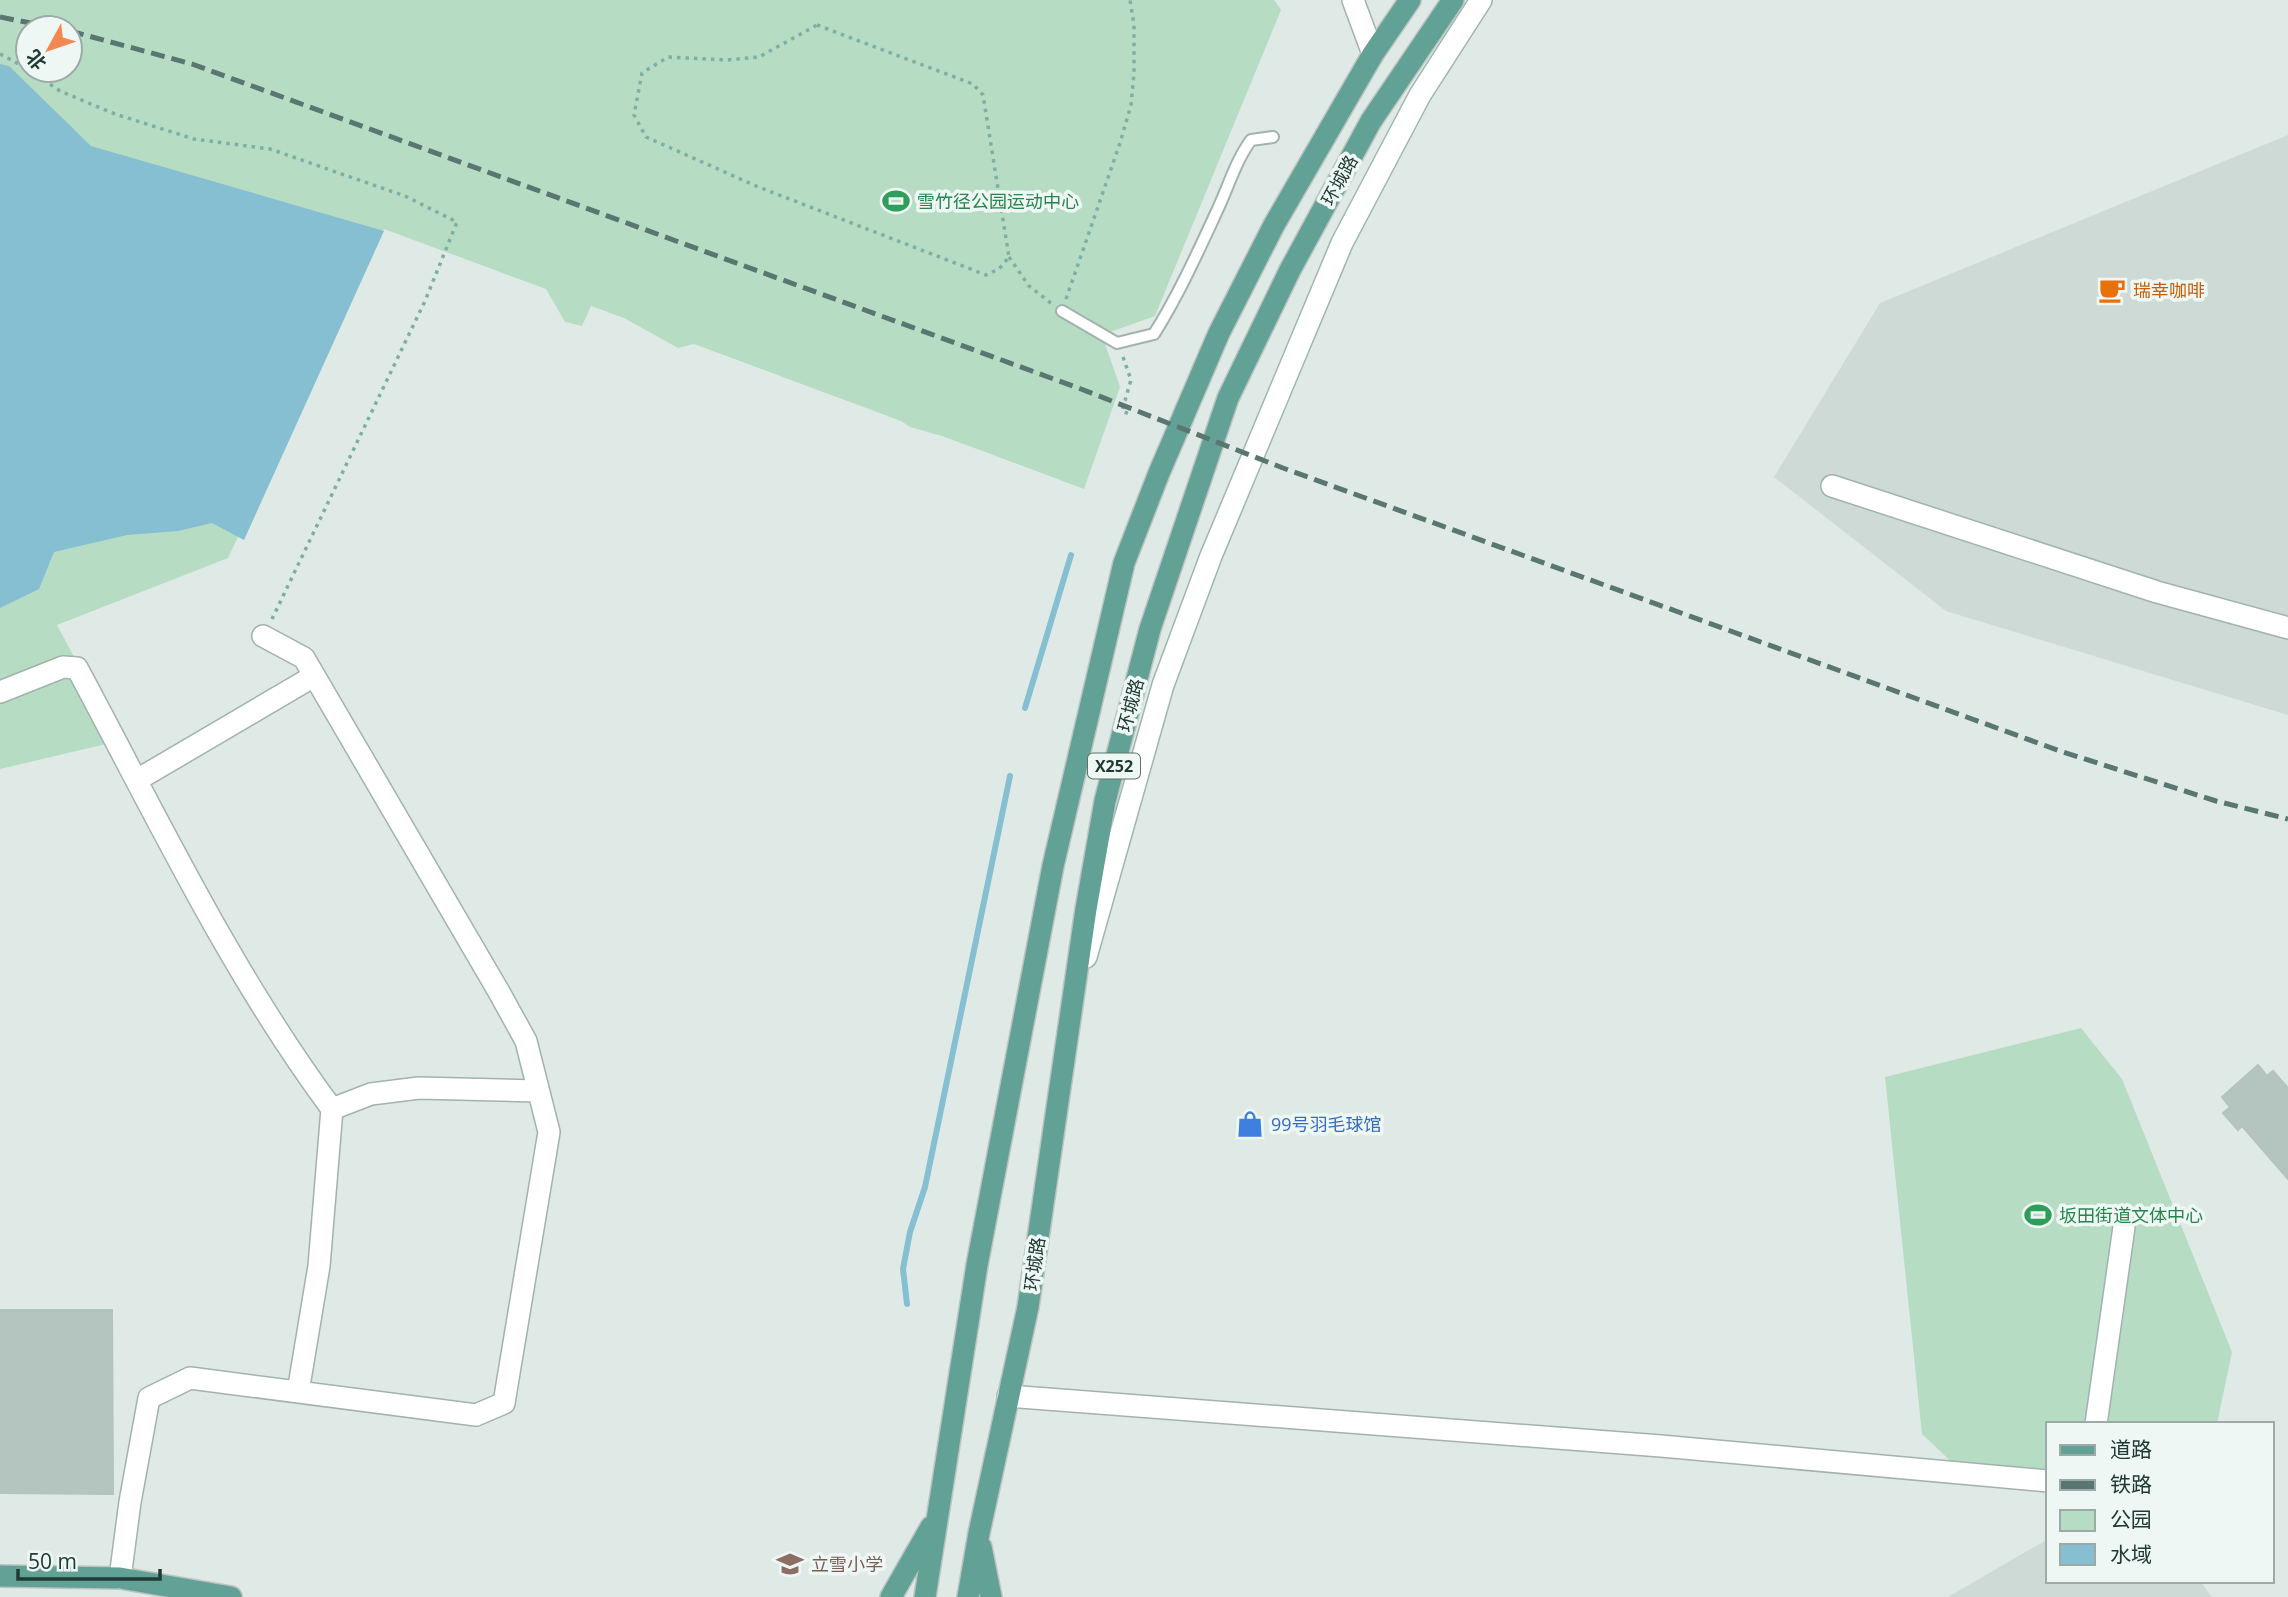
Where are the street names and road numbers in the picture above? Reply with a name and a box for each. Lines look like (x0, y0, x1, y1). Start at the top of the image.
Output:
street label: 环城路 (1315, 151, 1363, 209)
street label: 环城路 (1111, 676, 1149, 734)
road number: X252 (1088, 754, 1140, 778)
street label: 环城路 (1018, 1236, 1050, 1292)

